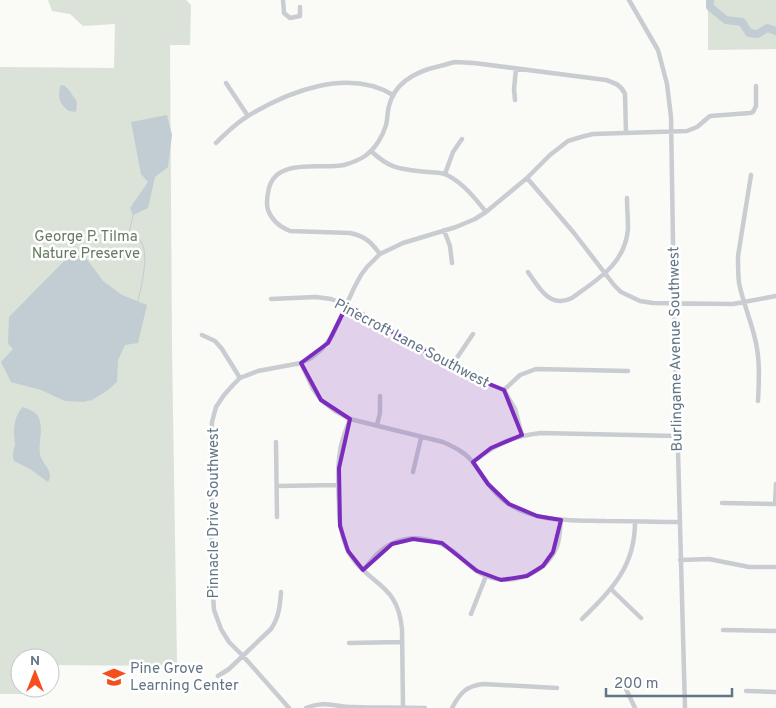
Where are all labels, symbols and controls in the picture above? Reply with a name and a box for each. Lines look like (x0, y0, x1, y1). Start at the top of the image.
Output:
park label: George P. Tilma Nature Preserve (32, 228, 140, 264)
street label: Burlingame Avenue Southwest (665, 246, 688, 452)
street label: Pinecroft Lane Southwest (331, 295, 492, 393)
street label: Pinnacle Drive Southwest (205, 428, 224, 598)
north arrow (10, 648, 60, 698)
text: N (30, 653, 40, 670)
place label: Pine Grove Learning Center (130, 660, 239, 696)
school or university icon: Pine Grove Learning Center (101, 664, 127, 690)
scale bar (606, 666, 732, 698)
text: 200 m (614, 675, 659, 694)

